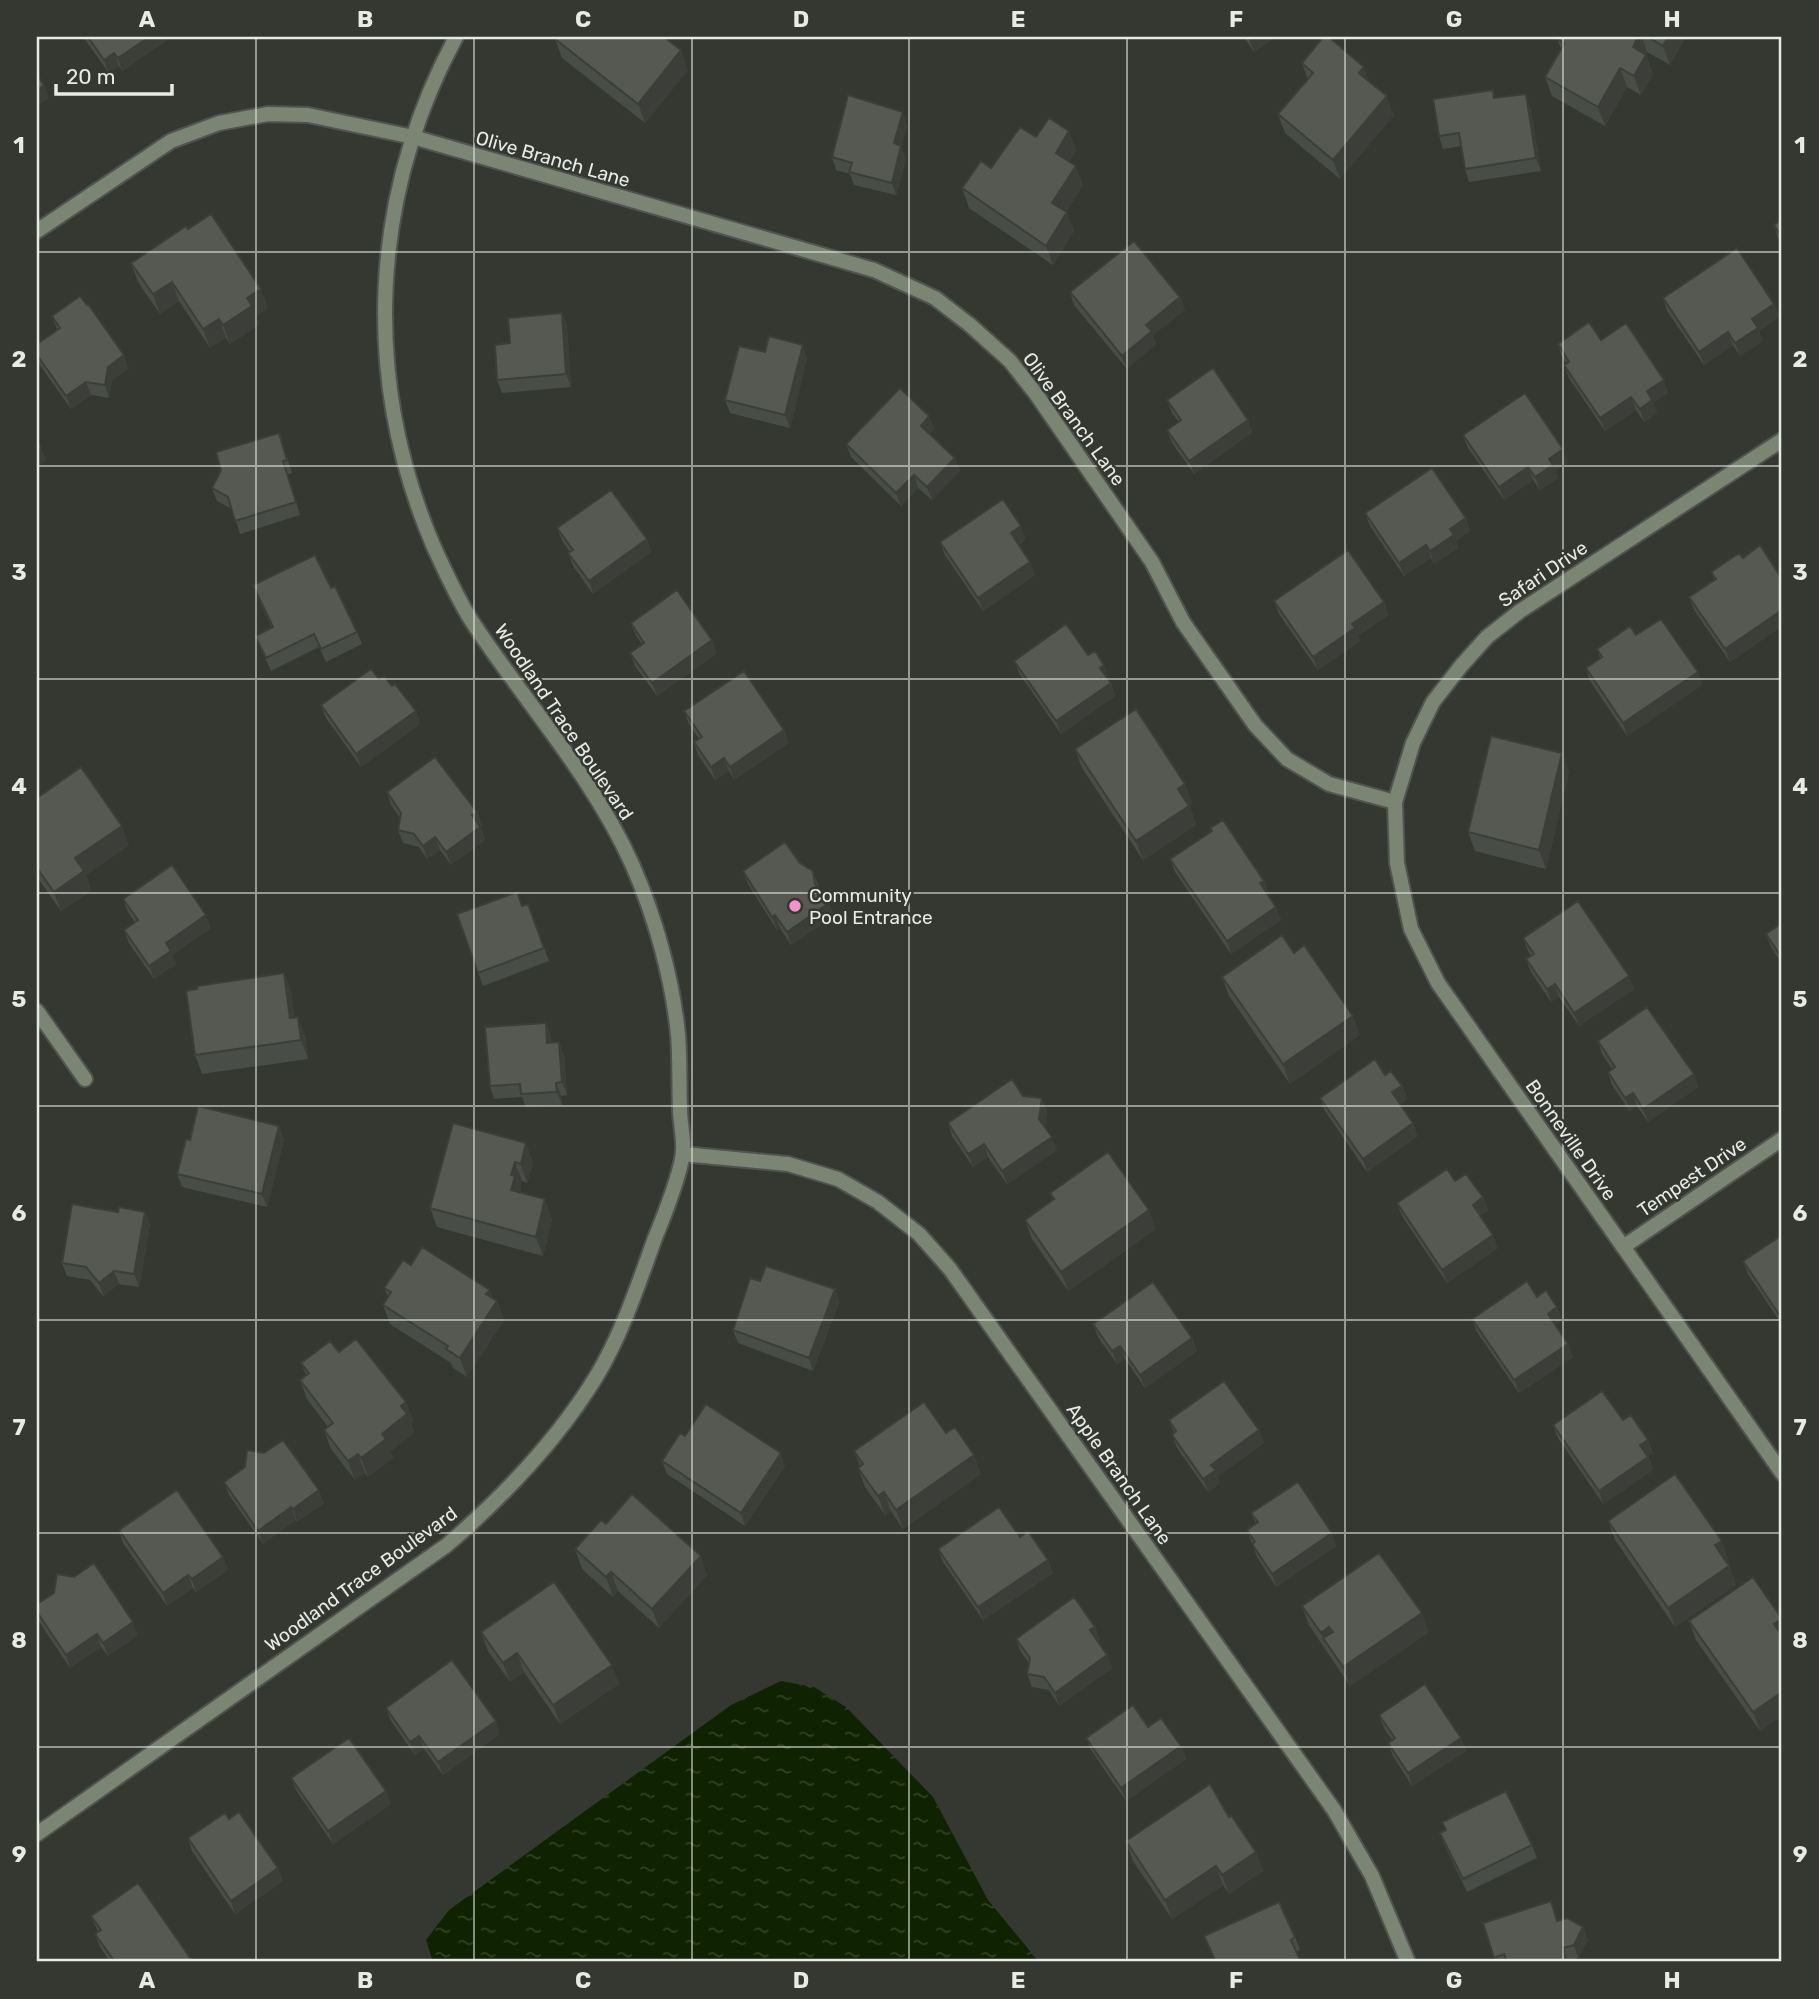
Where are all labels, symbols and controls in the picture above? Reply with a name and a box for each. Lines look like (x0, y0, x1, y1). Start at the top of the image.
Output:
text: A (139, 5, 156, 33)
text: B (357, 5, 373, 33)
text: C (575, 5, 591, 33)
text: D (793, 5, 809, 33)
text: E (1011, 5, 1025, 33)
text: F (1229, 5, 1243, 33)
text: G (1446, 5, 1462, 33)
text: H (1663, 5, 1681, 33)
scale bar (56, 52, 172, 96)
text: 20 m (66, 64, 115, 89)
street label: Olive Branch Lane (473, 126, 633, 192)
text: 1 (13, 131, 25, 159)
text: 1 (1794, 131, 1806, 159)
text: 2 (12, 345, 26, 373)
text: 2 (1793, 345, 1807, 373)
street label: Olive Branch Lane (1018, 348, 1130, 490)
street label: Safari Drive (1494, 536, 1592, 612)
text: 3 (11, 558, 27, 586)
text: 3 (1792, 558, 1808, 586)
street label: Woodland Trace Boulevard (490, 620, 638, 824)
text: 4 (11, 772, 27, 800)
text: 4 (1792, 772, 1808, 800)
place label: Community Pool Entrance (809, 884, 933, 929)
marker: Community Pool Entrance (787, 898, 803, 914)
text: 5 (12, 985, 27, 1013)
text: 5 (1793, 985, 1808, 1013)
street label: Bonneville Drive (1521, 1075, 1621, 1205)
street label: Tempest Drive (1633, 1132, 1751, 1222)
text: 6 (12, 1199, 27, 1227)
text: 6 (1793, 1199, 1808, 1227)
street label: Apple Branch Lane (1062, 1399, 1176, 1549)
text: 7 (12, 1413, 26, 1441)
text: 7 (1793, 1413, 1807, 1441)
street label: Woodland Trace Boulevard (260, 1502, 462, 1656)
text: 8 (11, 1626, 27, 1654)
text: 8 (1792, 1626, 1808, 1654)
text: 9 (12, 1840, 26, 1868)
text: 9 (1793, 1840, 1807, 1868)
text: A (139, 1966, 156, 1994)
text: B (357, 1966, 373, 1994)
text: C (575, 1966, 591, 1994)
text: D (793, 1966, 809, 1994)
text: E (1011, 1966, 1025, 1994)
text: F (1229, 1966, 1243, 1994)
text: G (1446, 1966, 1462, 1994)
text: H (1663, 1966, 1681, 1994)

